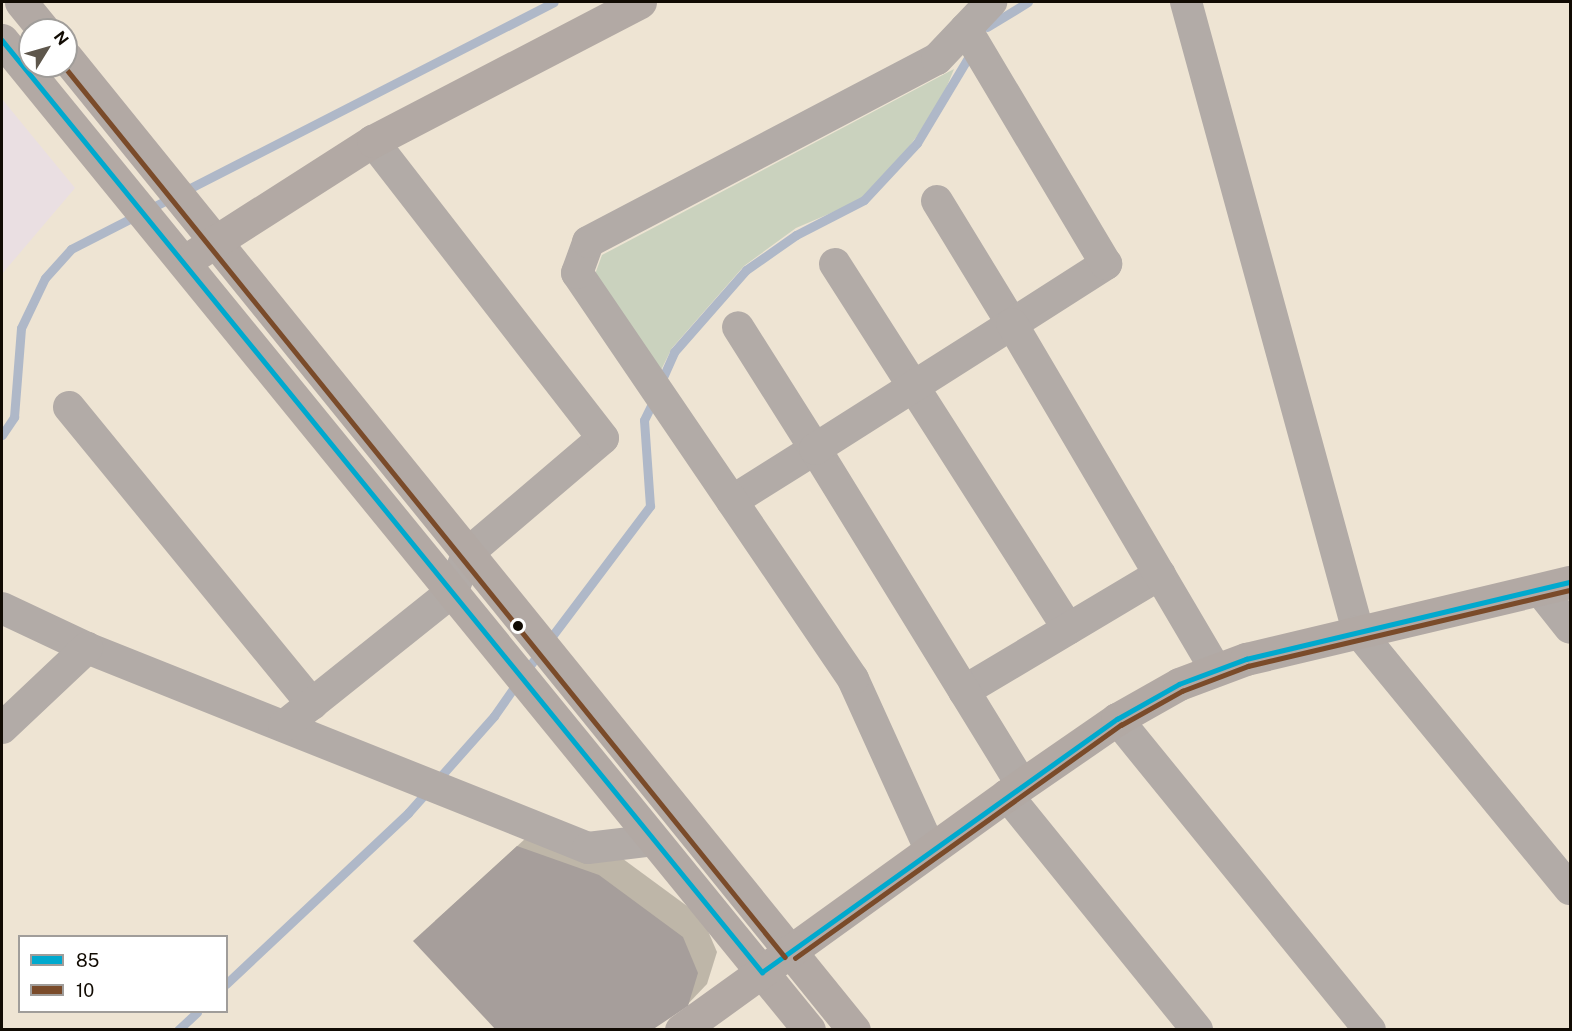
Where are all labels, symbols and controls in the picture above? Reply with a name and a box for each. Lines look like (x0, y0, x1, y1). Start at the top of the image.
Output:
north arrow (18, 18, 78, 78)
text: N (50, 27, 73, 49)
unlabelled marker (512, 620, 524, 632)
legend (18, 935, 228, 1013)
text: 85 (76, 950, 99, 971)
text: 10 (76, 980, 94, 1001)

